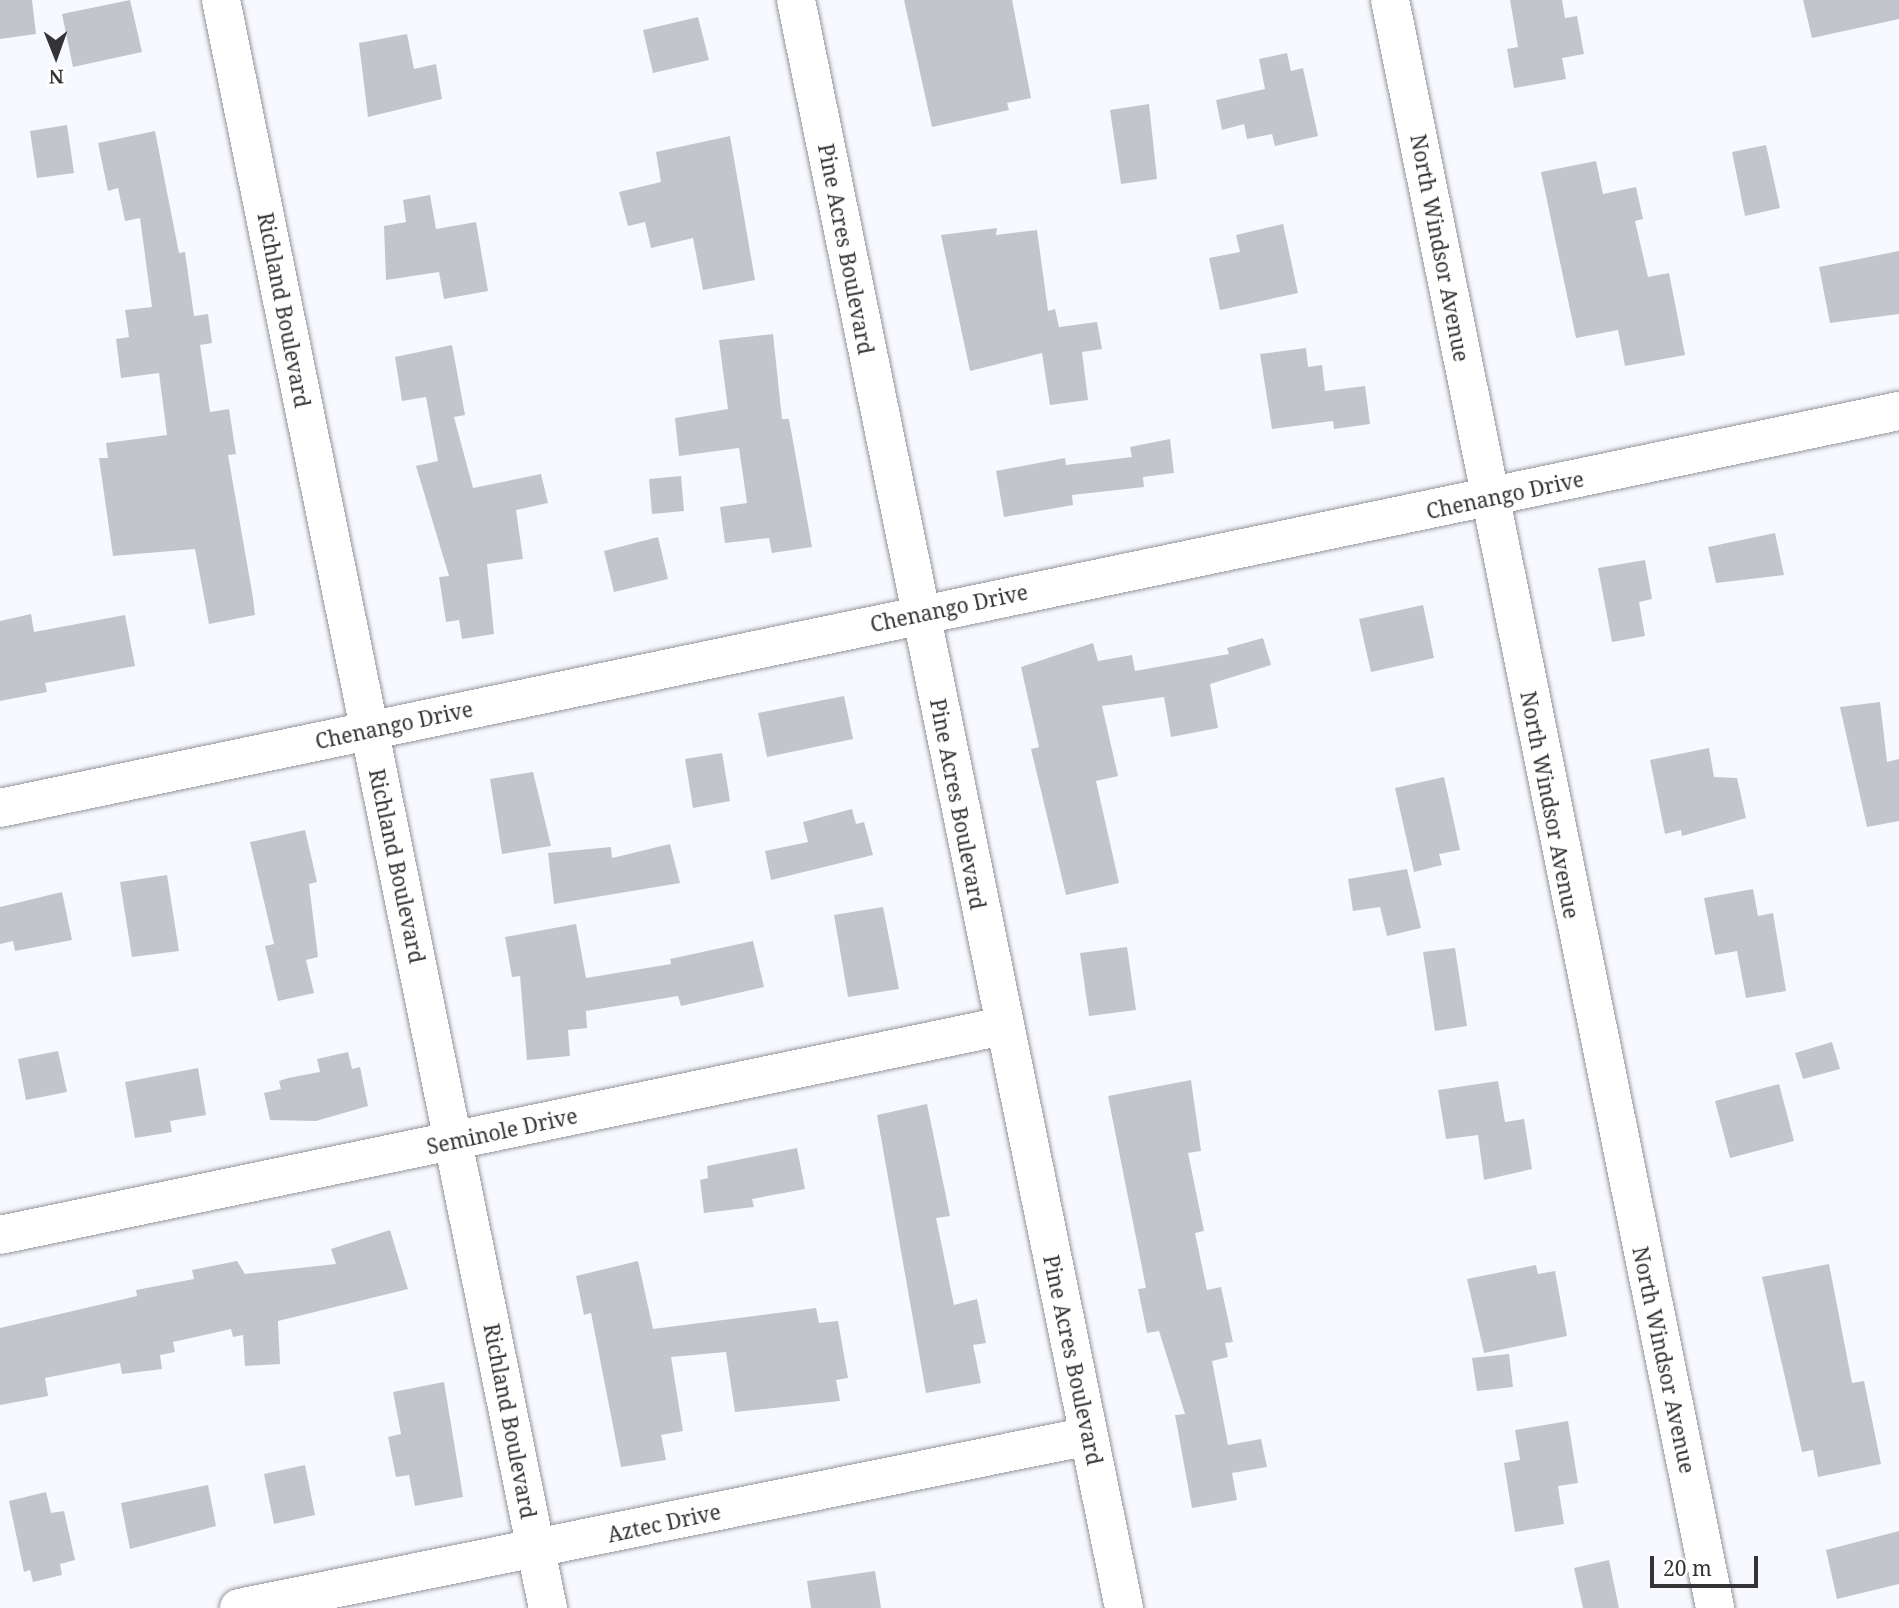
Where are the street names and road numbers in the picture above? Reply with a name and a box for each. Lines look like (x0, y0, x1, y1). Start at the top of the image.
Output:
street label: North Windsor Avenue (1406, 132, 1474, 364)
street label: Pine Acres Boulevard (813, 142, 879, 356)
street label: Richland Boulevard (253, 210, 315, 410)
street label: Chenango Drive (1424, 466, 1586, 524)
street label: Chenango Drive (868, 579, 1030, 637)
street label: North Windsor Avenue (1516, 689, 1584, 921)
street label: Chenango Drive (313, 696, 475, 754)
street label: Pine Acres Boulevard (925, 697, 991, 911)
street label: Richland Boulevard (364, 766, 430, 966)
street label: Seminole Drive (424, 1103, 580, 1159)
street label: North Windsor Avenue (1628, 1244, 1700, 1476)
street label: Pine Acres Boulevard (1038, 1253, 1108, 1467)
street label: Richland Boulevard (479, 1321, 541, 1521)
street label: Aztec Drive (605, 1499, 723, 1547)

